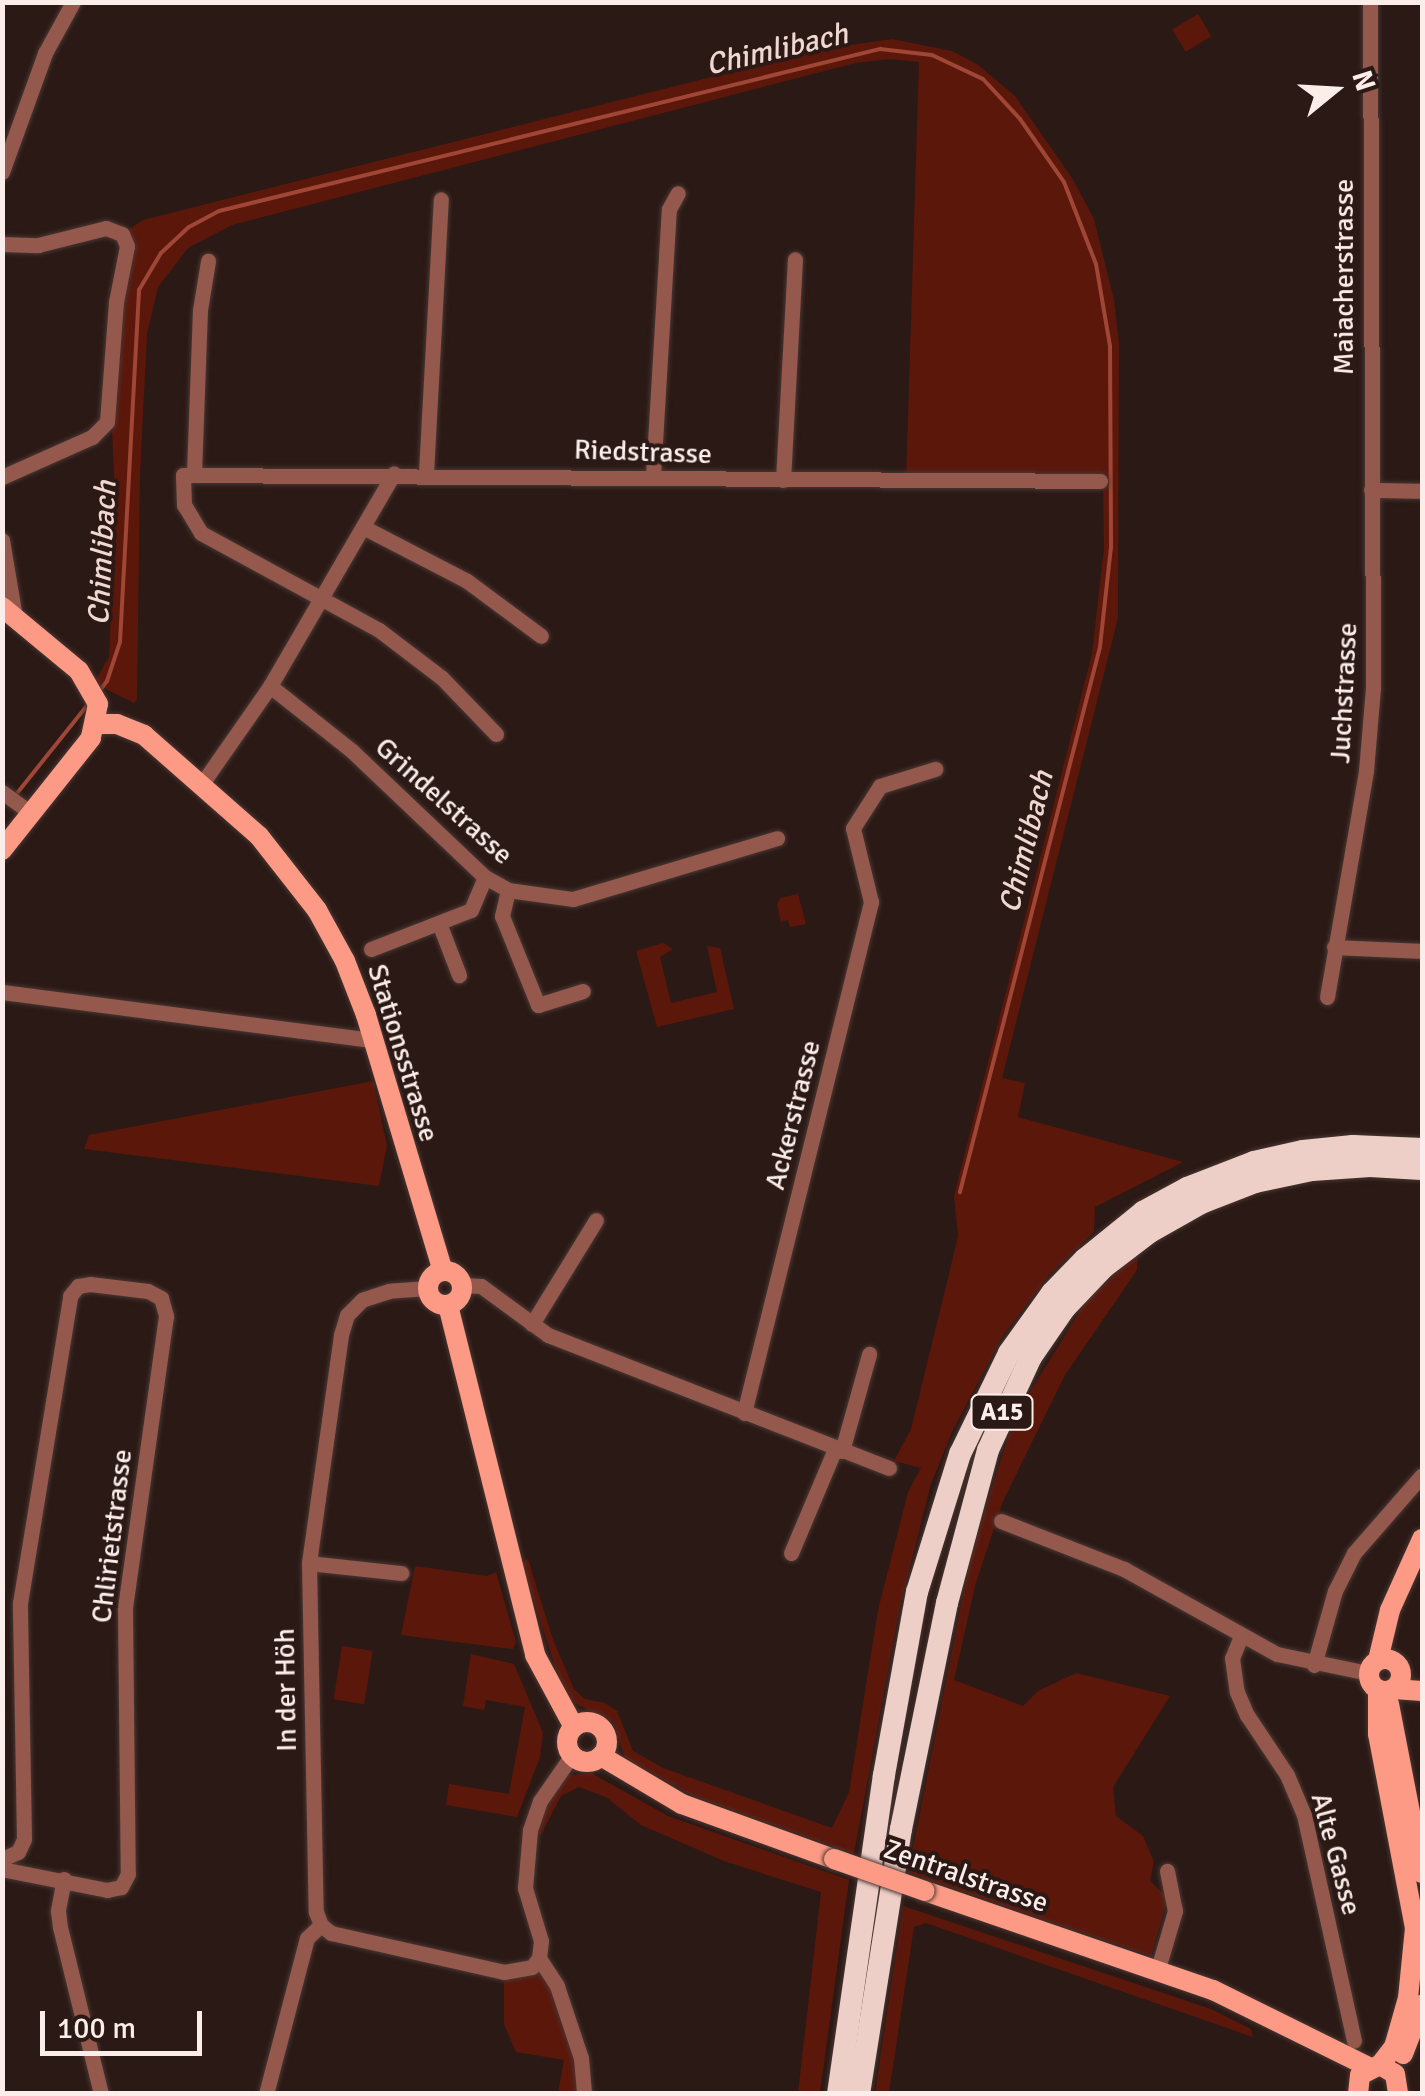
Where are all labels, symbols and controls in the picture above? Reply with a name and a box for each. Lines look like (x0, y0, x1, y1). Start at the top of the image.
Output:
water label: Chimlibach (702, 16, 852, 84)
north arrow (1285, 40, 1385, 140)
text: N (1344, 66, 1383, 95)
street label: Maiacherstrasse (1327, 179, 1361, 375)
street label: Riedstrasse (573, 433, 713, 471)
water label: Chimlibach (81, 480, 125, 626)
street label: Juchstrasse (1324, 622, 1364, 764)
street label: Grindelstrasse (368, 730, 520, 872)
water label: Chimlibach (992, 767, 1062, 917)
street label: Stationsstrasse (360, 960, 446, 1146)
street label: Ackerstrasse (758, 1037, 828, 1193)
road number: A15 (970, 1392, 1034, 1432)
street label: Chlirietstrasse (85, 1447, 139, 1625)
street label: In der Höh (268, 1628, 304, 1752)
street label: Alte Gasse (1304, 1789, 1368, 1919)
street label: Zentralstrasse (879, 1832, 1053, 1920)
scale bar (45, 1991, 208, 2053)
text: 100 m (57, 2010, 136, 2047)

